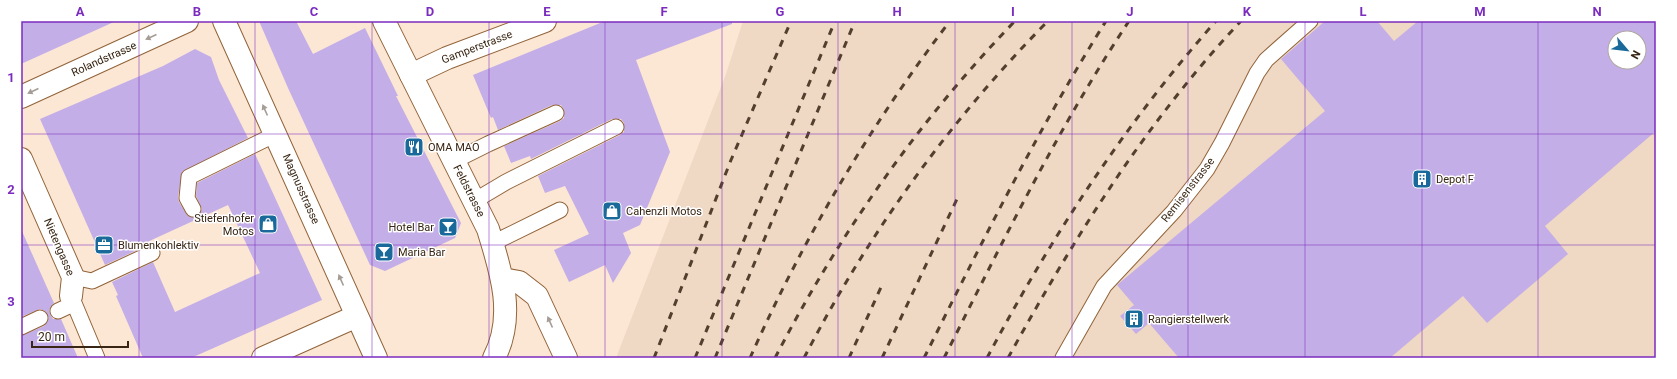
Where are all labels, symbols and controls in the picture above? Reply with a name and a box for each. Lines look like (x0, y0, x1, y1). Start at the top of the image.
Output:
text: A (76, 4, 85, 19)
text: B (193, 4, 201, 19)
text: C (310, 4, 319, 19)
text: D (426, 4, 434, 19)
text: E (543, 4, 551, 19)
text: F (660, 4, 668, 19)
text: G (776, 4, 785, 19)
text: H (892, 4, 902, 19)
text: I (1011, 4, 1015, 19)
text: J (1126, 4, 1134, 19)
text: K (1243, 4, 1252, 19)
text: L (1359, 4, 1367, 19)
text: M (1474, 4, 1486, 19)
text: N (1592, 4, 1602, 19)
street label: Gamperstrasse (440, 27, 514, 66)
north arrow (1607, 30, 1647, 70)
one-way arrow (146, 34, 157, 40)
street label: Rolandstrasse (69, 39, 139, 79)
text: N (1628, 48, 1643, 61)
text: 1 (7, 70, 15, 85)
one-way arrow (27, 88, 39, 94)
one-way arrow (262, 105, 268, 116)
restaurant icon: OMA MAO (403, 136, 425, 158)
place label: OMA MAO (428, 141, 480, 154)
street label: Magnusstrasse (280, 152, 322, 226)
street label: Remisenstrasse (1159, 155, 1217, 225)
street label: Feldstrasse (450, 163, 488, 219)
building icon: Depot F (1411, 168, 1433, 190)
place label: Depot F (1436, 173, 1474, 186)
text: 2 (7, 182, 15, 197)
shop icon: Cahenzli Motos (601, 200, 623, 222)
place label: Cahenzli Motos (626, 205, 702, 218)
place label: Stiefenhofer Motos (194, 212, 254, 238)
shop icon: Stiefenhofer Motos (257, 213, 279, 235)
street label: Nietengasse (41, 216, 77, 278)
bar icon: Hotel Bar (437, 216, 459, 238)
place label: Hotel Bar (388, 221, 434, 234)
office icon: Blumenkohlektiv (93, 234, 115, 256)
place label: Blumenkohlektiv (118, 239, 199, 252)
bar icon: Maria Bar (373, 241, 395, 263)
place label: Maria Bar (398, 246, 446, 259)
one-way arrow (338, 274, 344, 286)
text: 3 (7, 294, 15, 309)
building icon: Rangierstellwerk (1123, 308, 1145, 330)
place label: Rangierstellwerk (1148, 313, 1230, 326)
one-way arrow (547, 317, 553, 328)
scale bar (32, 323, 128, 349)
text: 20 m (38, 330, 65, 344)

